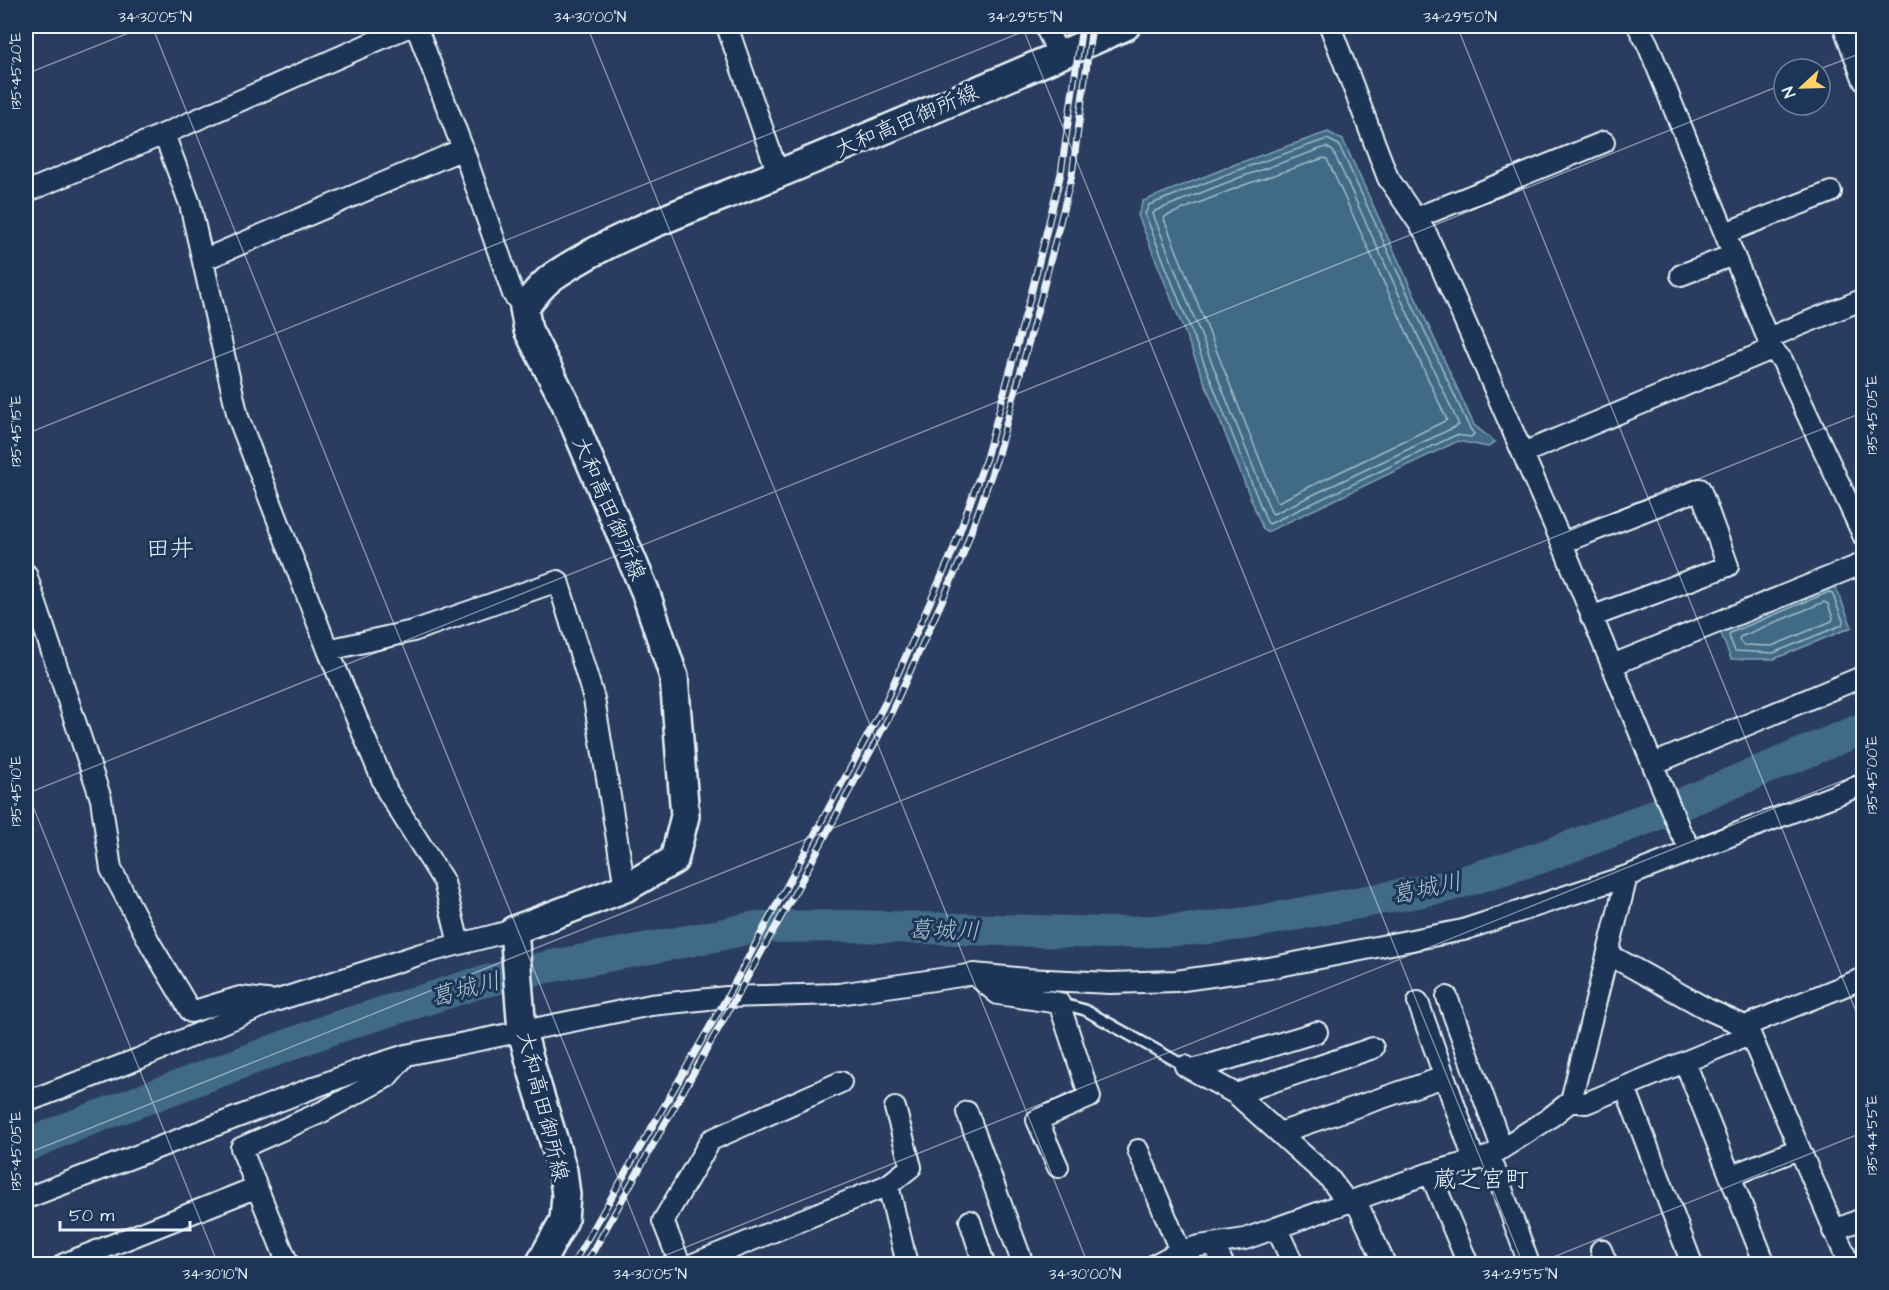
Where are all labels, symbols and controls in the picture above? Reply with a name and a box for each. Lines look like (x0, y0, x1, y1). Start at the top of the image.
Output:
text: 34°30'05"N (118, 7, 192, 28)
text: 34°30'00"N (554, 7, 626, 28)
text: 34°29'55"N (988, 7, 1062, 28)
text: 34°29'50"N (1423, 7, 1497, 28)
text: 135°45'20"E (6, 32, 27, 110)
north arrow (1772, 57, 1832, 117)
street label: 大和高田御所線 (830, 77, 984, 166)
text: N (1777, 83, 1801, 101)
text: 135°45'05"E (1862, 375, 1883, 455)
text: 135°45'15"E (6, 395, 27, 467)
street label: 大和高田御所線 (564, 432, 653, 586)
district label: 田井 (146, 532, 194, 566)
text: 135°45'00"E (1862, 736, 1883, 814)
text: 135°45'10"E (6, 756, 27, 826)
water label: 葛城川 (1387, 865, 1465, 913)
water label: 葛城川 (908, 913, 980, 949)
water label: 葛城川 (426, 964, 504, 1016)
street label: 大和高田御所線 (509, 1028, 576, 1185)
text: 135°44'55"E (1862, 1095, 1883, 1175)
text: 135°45'05"E (6, 1111, 27, 1191)
district label: 蔵之宮町 (1433, 1163, 1529, 1197)
scale bar (60, 1194, 190, 1232)
text: 50 m (69, 1203, 114, 1228)
text: 34°30'10"N (183, 1264, 248, 1285)
text: 34°30'05"N (613, 1264, 687, 1285)
text: 34°30'00"N (1049, 1264, 1121, 1285)
text: 34°29'55"N (1483, 1264, 1557, 1285)

